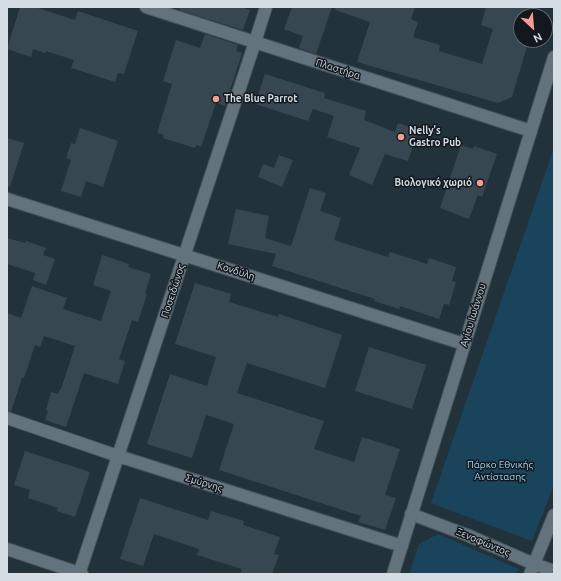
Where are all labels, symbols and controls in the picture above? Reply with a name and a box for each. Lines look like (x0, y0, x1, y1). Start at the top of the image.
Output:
north arrow (513, 8, 553, 48)
text: N (531, 31, 544, 45)
street label: Πλαστήρα (314, 56, 362, 82)
place label: The Blue Parrot (224, 93, 298, 105)
marker: The Blue Parrot (211, 94, 221, 104)
place label: Nelly's Gastro Pub (409, 125, 461, 148)
marker: Nelly's Gastro Pub (396, 132, 406, 142)
place label: Βιολογικό χωριό (394, 177, 472, 189)
marker: Βιολογικό χωριό (475, 178, 485, 188)
street label: Κονδύλη (216, 259, 256, 283)
street label: Ποσειδώνος (159, 263, 187, 319)
street label: Αγίου Ιωάννου (458, 282, 488, 348)
park label: Πάρκο Εθνικής Αντίστασης (467, 459, 533, 482)
street label: Σμύρνης (184, 472, 224, 494)
street label: Ξενοφώντος (454, 525, 512, 559)

